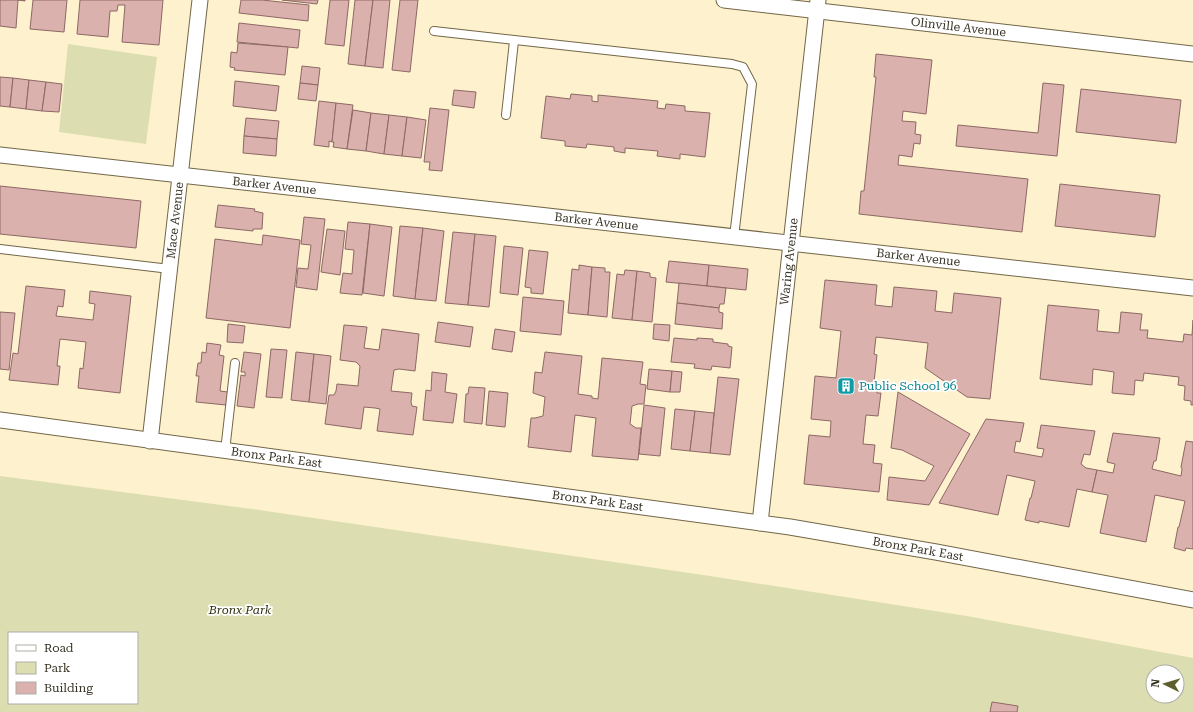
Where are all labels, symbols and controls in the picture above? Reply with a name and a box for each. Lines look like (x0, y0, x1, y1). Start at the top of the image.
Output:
street label: Olinville Avenue (910, 15, 1007, 39)
street label: Barker Avenue (232, 174, 317, 197)
street label: Mace Avenue (164, 181, 186, 260)
street label: Barker Avenue (554, 210, 639, 233)
street label: Waring Avenue (777, 217, 801, 306)
street label: Barker Avenue (876, 246, 961, 269)
building icon: Public School 96 (836, 376, 856, 396)
place label: Public School 96 (859, 379, 957, 393)
street label: Bronx Park East (230, 444, 323, 471)
street label: Bronx Park East (551, 488, 645, 514)
street label: Bronx Park East (871, 534, 965, 564)
park label: Bronx Park (208, 603, 272, 617)
legend (8, 632, 138, 704)
text: Road (44, 641, 74, 655)
text: Park (44, 661, 71, 675)
north arrow (1145, 664, 1185, 704)
text: N (1149, 678, 1162, 688)
text: Building (44, 681, 93, 695)

